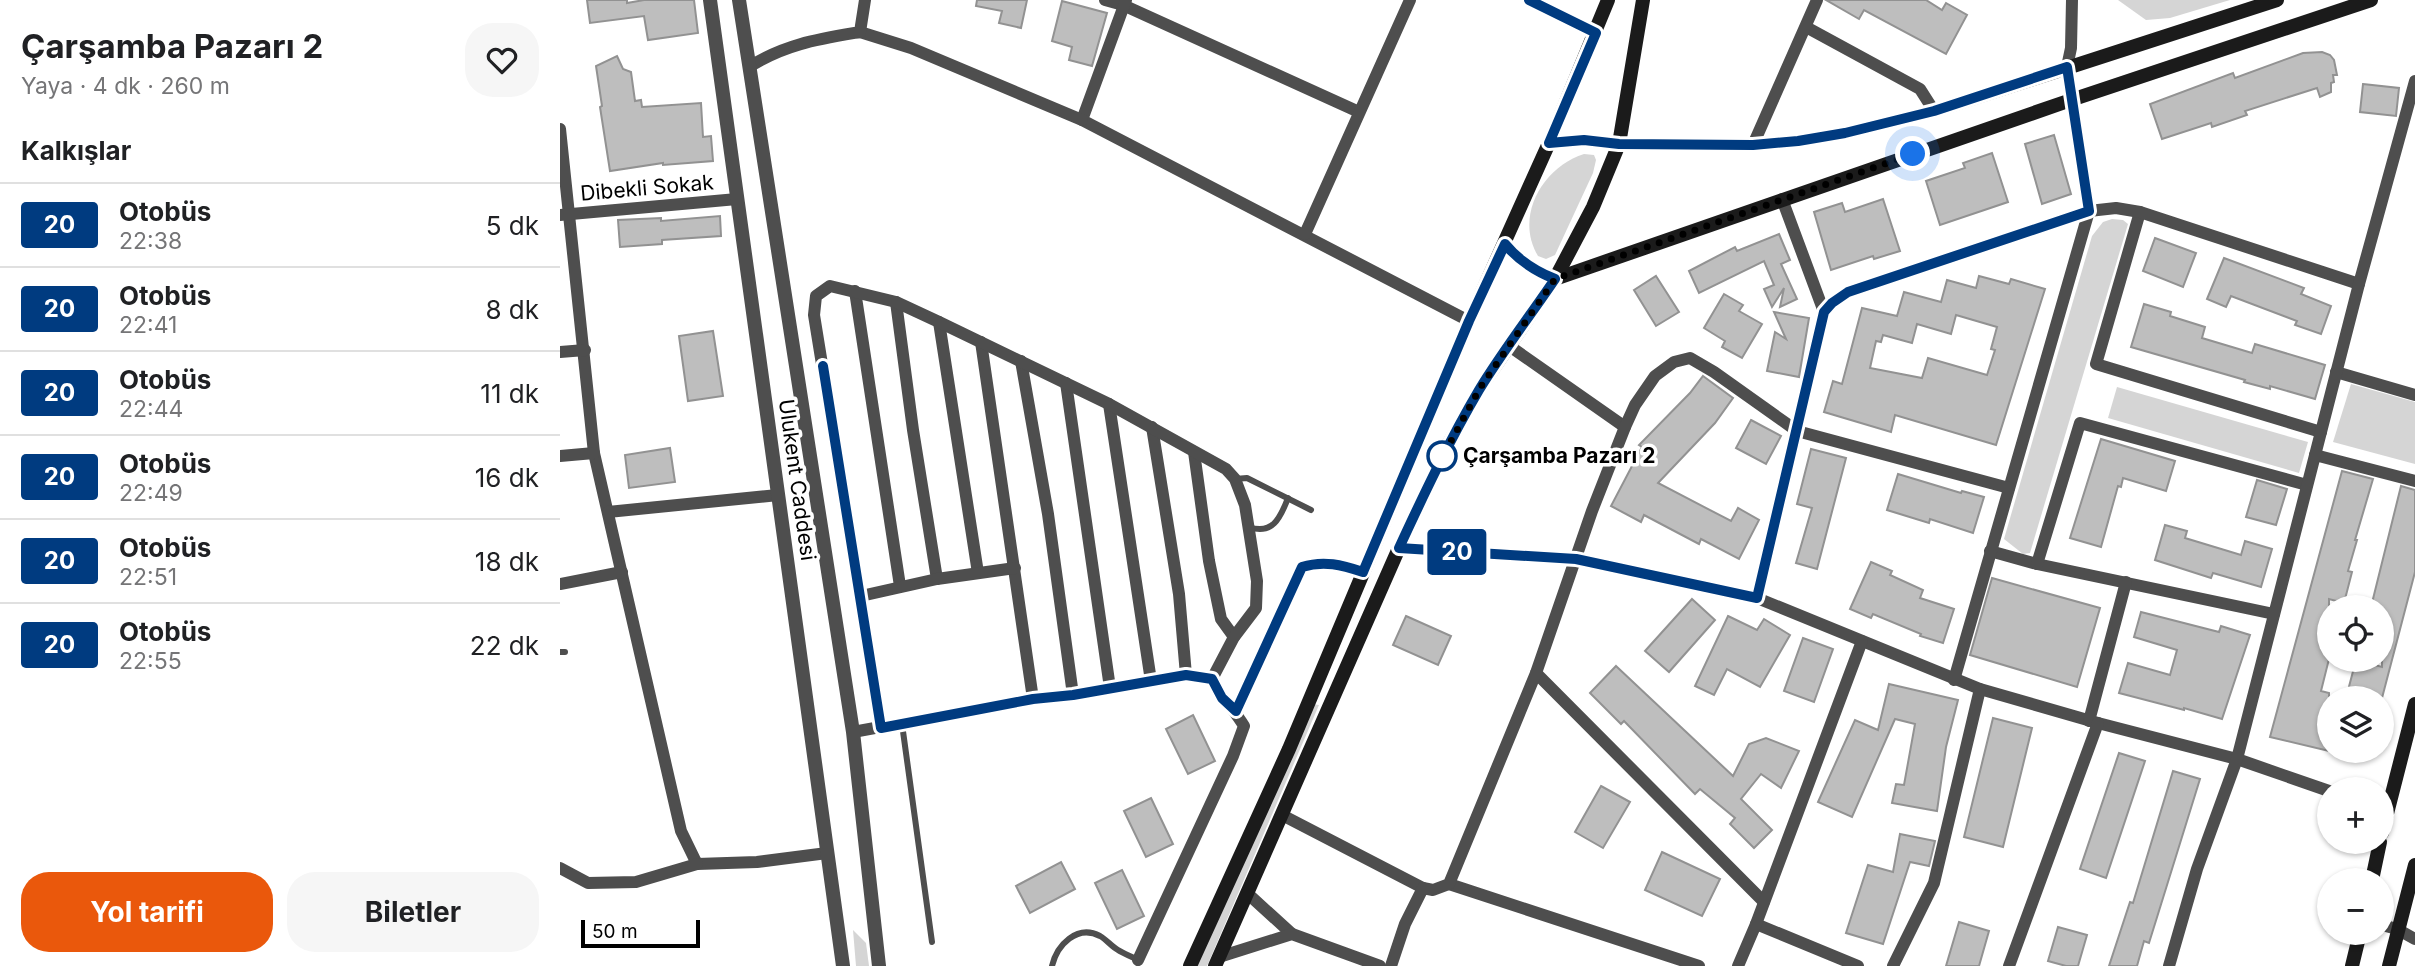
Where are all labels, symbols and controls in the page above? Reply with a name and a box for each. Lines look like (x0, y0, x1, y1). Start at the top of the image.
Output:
button: heart (465, 23, 539, 97)
text: Çarşamba Pazarı 2 (21, 26, 323, 66)
text: Yaya · 4 dk · 260 m (21, 72, 230, 100)
text: Kalkışlar (21, 135, 131, 166)
your location (1895, 136, 1930, 171)
street label: Dibekli Sokak (579, 169, 715, 206)
text: Otobüs (119, 196, 211, 227)
text: 20 (44, 210, 75, 239)
text: 5 dk (486, 210, 539, 241)
text: 22:38 (119, 227, 182, 255)
text: Otobüs (119, 280, 211, 311)
text: 20 (44, 294, 75, 323)
text: 8 dk (485, 294, 539, 325)
text: 22:41 (119, 311, 177, 339)
text: Otobüs (119, 364, 211, 395)
text: 20 (44, 378, 75, 407)
text: 11 dk (480, 378, 539, 409)
text: 22:44 (119, 395, 183, 423)
street label: Ulukent Caddesi (774, 398, 821, 562)
marker: Çarşamba Pazarı 2 (1427, 441, 1457, 471)
place label: Çarşamba Pazarı 2 (1463, 443, 1655, 468)
text: Otobüs (119, 448, 211, 479)
text: 20 (44, 462, 75, 491)
text: 16 dk (475, 462, 539, 493)
text: 22:49 (119, 479, 183, 507)
line badge: 20 (1426, 529, 1488, 575)
text: Otobüs (119, 532, 211, 563)
text: 20 (1441, 537, 1473, 566)
text: 20 (44, 546, 75, 575)
text: 18 dk (475, 546, 539, 577)
text: 22:51 (119, 563, 177, 591)
map controls (2317, 595, 2394, 945)
button: locate (2317, 595, 2394, 672)
text: Otobüs (119, 616, 211, 647)
text: 20 (44, 630, 75, 659)
text: 22 dk (470, 630, 539, 661)
text: 22:55 (119, 647, 182, 675)
button: layers (2317, 686, 2394, 763)
button: + (2317, 777, 2394, 854)
button: − (2317, 868, 2394, 945)
button: Yol tarifi (21, 872, 273, 952)
button: Biletler (287, 872, 539, 952)
scale bar (581, 917, 700, 949)
text: 50 m (592, 920, 638, 943)

